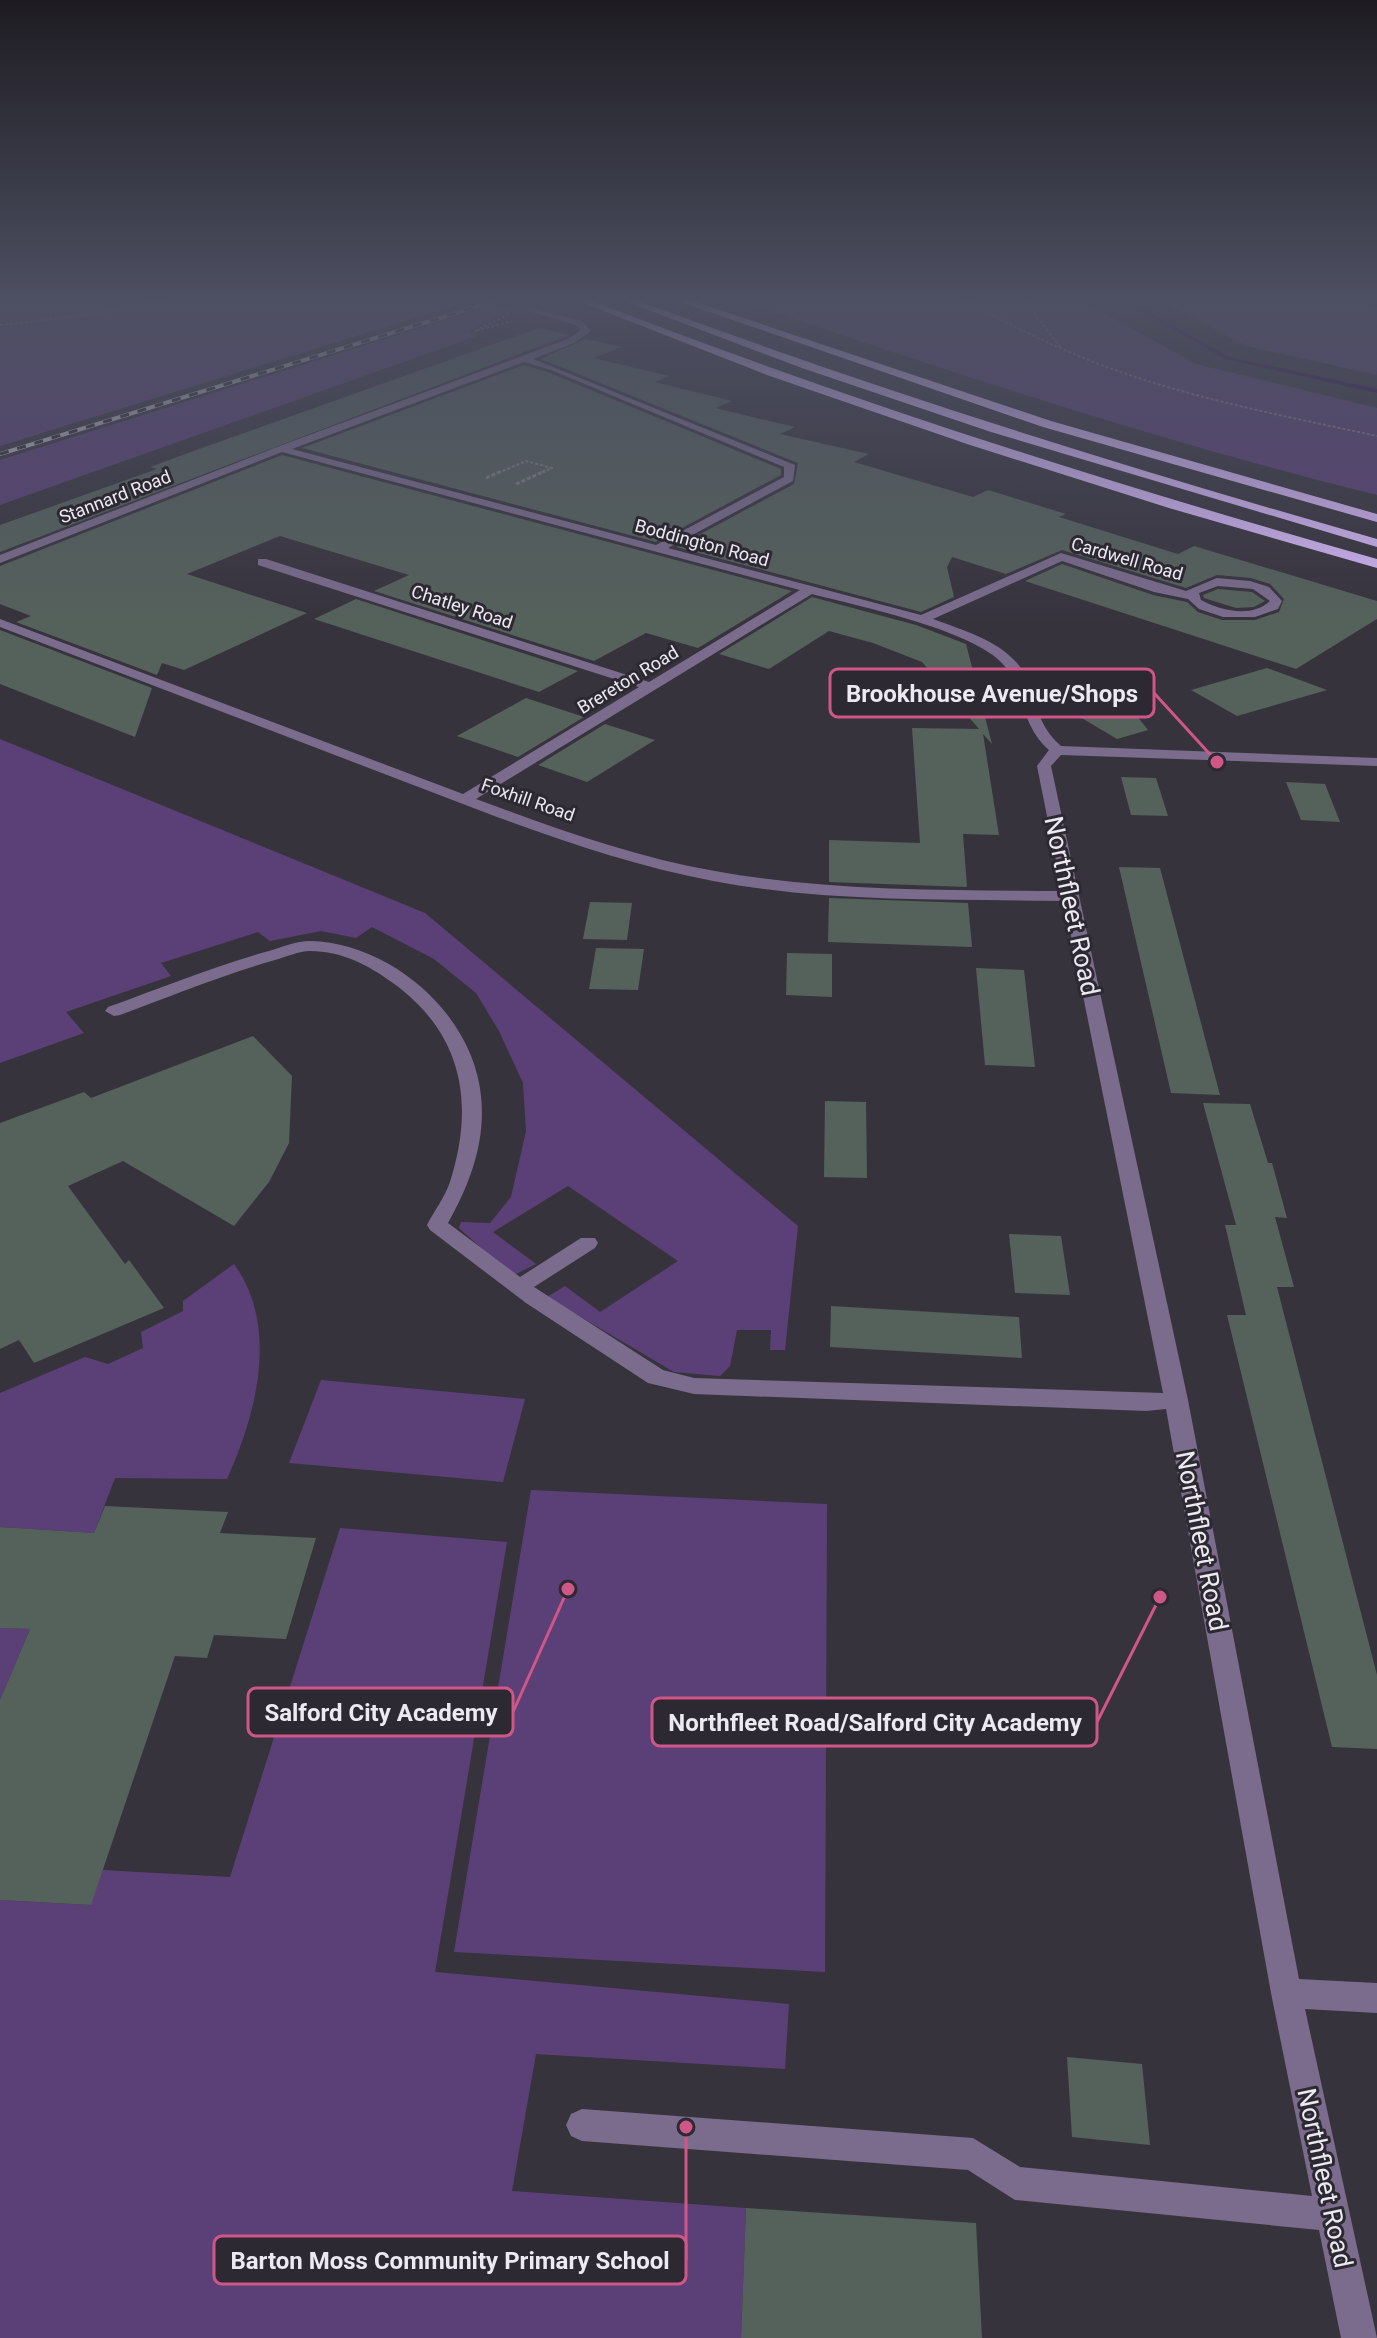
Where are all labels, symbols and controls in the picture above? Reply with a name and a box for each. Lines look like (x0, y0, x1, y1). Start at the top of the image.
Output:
street label: Stannard Road (56, 466, 174, 527)
street label: Boddington Road (633, 515, 771, 571)
street label: Cardwell Road (1069, 533, 1185, 584)
street label: Chatley Road (409, 580, 516, 633)
street label: Brereton Road (574, 641, 682, 718)
callout: Brookhouse Avenue/Shops (830, 669, 1154, 717)
text: Brookhouse Avenue/Shops (846, 680, 1138, 708)
street label: Foxhill Road (479, 774, 578, 825)
street label: Northfleet Road (1038, 814, 1106, 998)
street label: Northfleet Road (1170, 1449, 1234, 1633)
callout: Salford City Academy (248, 1688, 513, 1736)
callout: Northfleet Road/Salford City Academy (652, 1698, 1097, 1746)
text: Salford City Academy (264, 1699, 499, 1727)
text: Northfleet Road/Salford City Academy (668, 1709, 1083, 1737)
street label: Northfleet Road (1291, 2086, 1359, 2270)
callout: Barton Moss Community Primary School (214, 2236, 686, 2284)
text: Barton Moss Community Primary School (230, 2247, 670, 2275)

